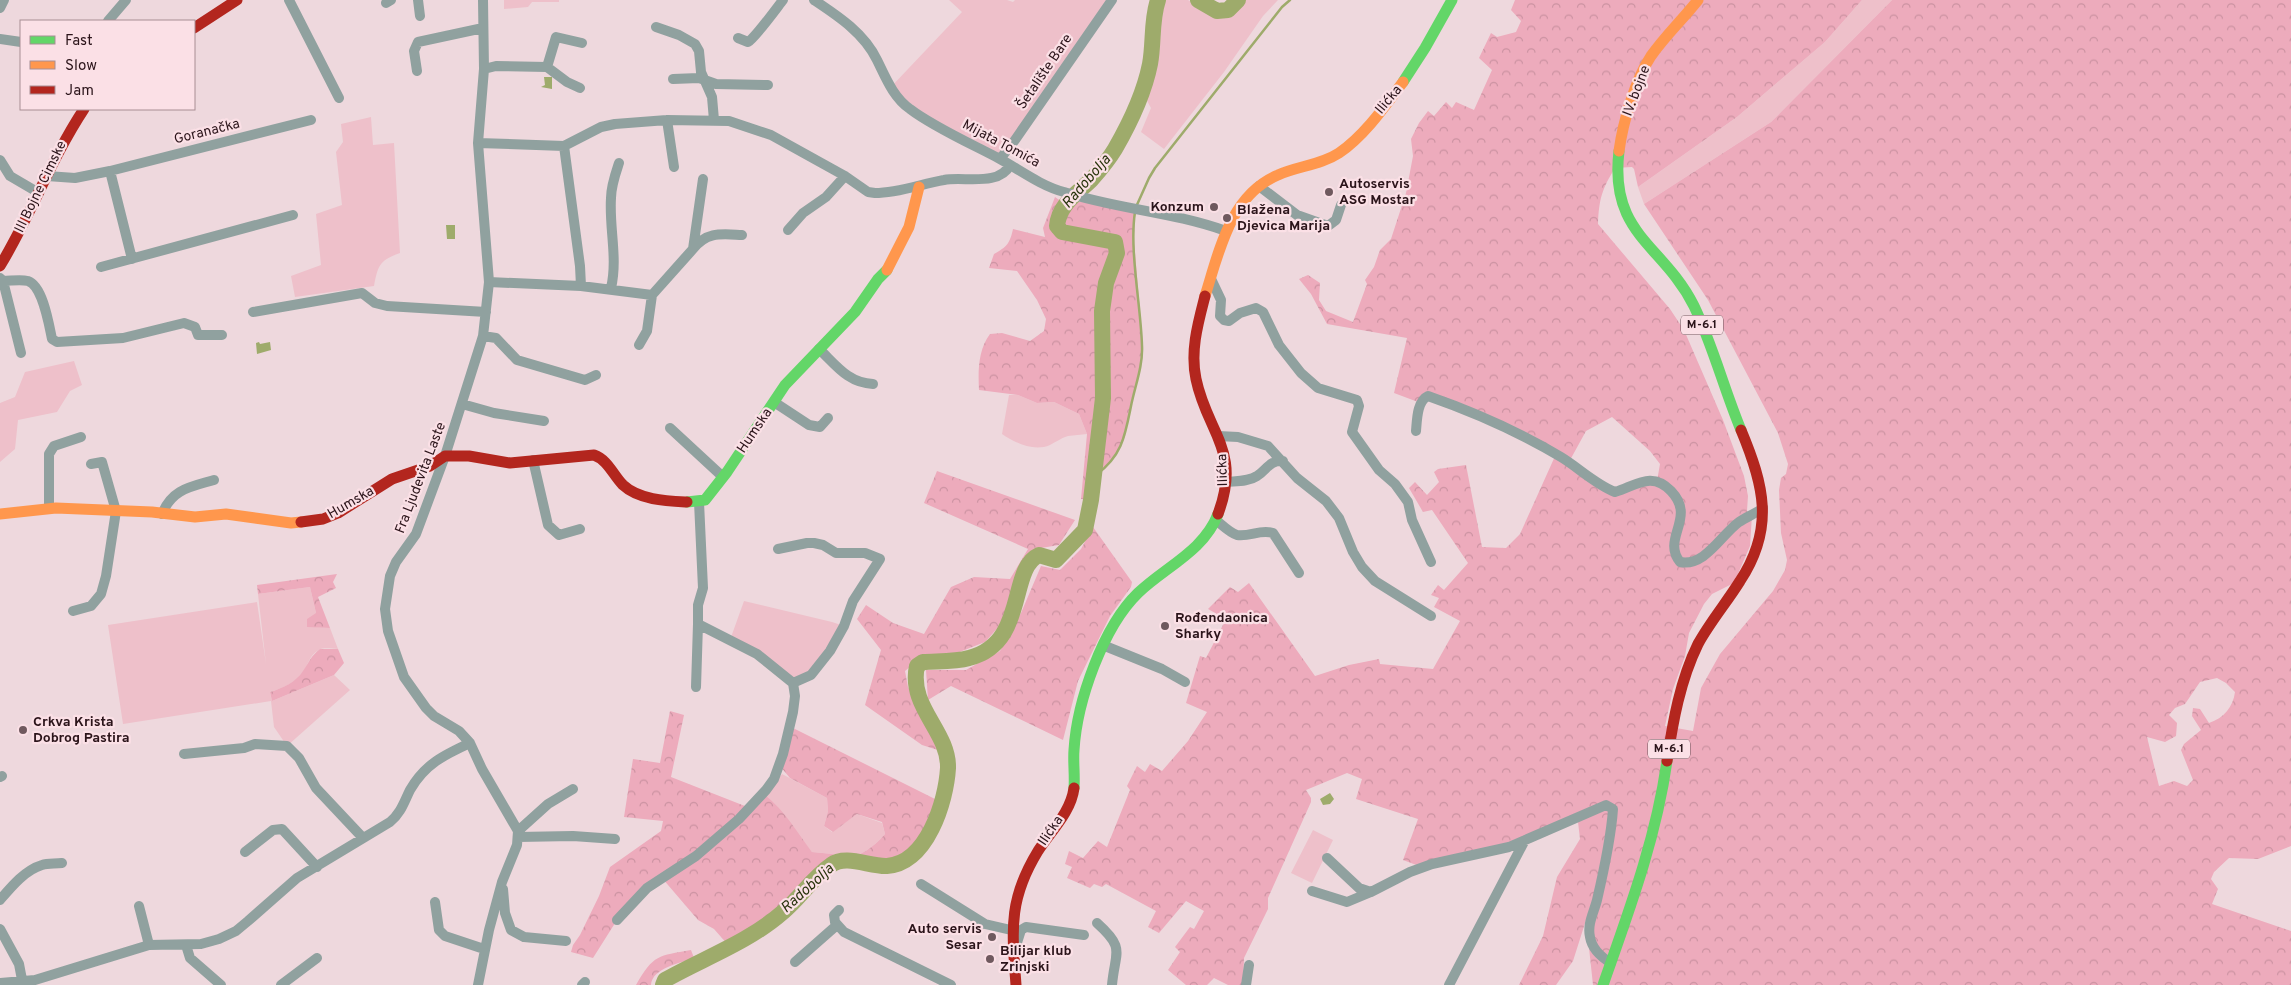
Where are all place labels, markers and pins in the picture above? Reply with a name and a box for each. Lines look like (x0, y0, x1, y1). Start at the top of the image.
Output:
place label: Autoservis ASG Mostar (1339, 176, 1415, 209)
marker: Autoservis ASG Mostar (1323, 186, 1335, 198)
place label: Konzum (1150, 199, 1204, 216)
marker: Konzum (1208, 201, 1220, 213)
place label: Blažena Djevica Marija (1237, 202, 1330, 235)
marker: Blažena Djevica Marija (1221, 212, 1233, 224)
place label: Rođendaonica Sharky (1175, 610, 1268, 643)
marker: Rođendaonica Sharky (1159, 620, 1171, 632)
place label: Crkva Krista Dobrog Pastira (33, 714, 129, 747)
marker: Crkva Krista Dobrog Pastira (17, 724, 29, 736)
place label: Auto servis Sesar (908, 921, 982, 954)
marker: Auto servis Sesar (986, 931, 998, 943)
place label: Bilijar klub Zrinjski (1000, 943, 1072, 976)
marker: Bilijar klub Zrinjski (984, 953, 996, 965)

